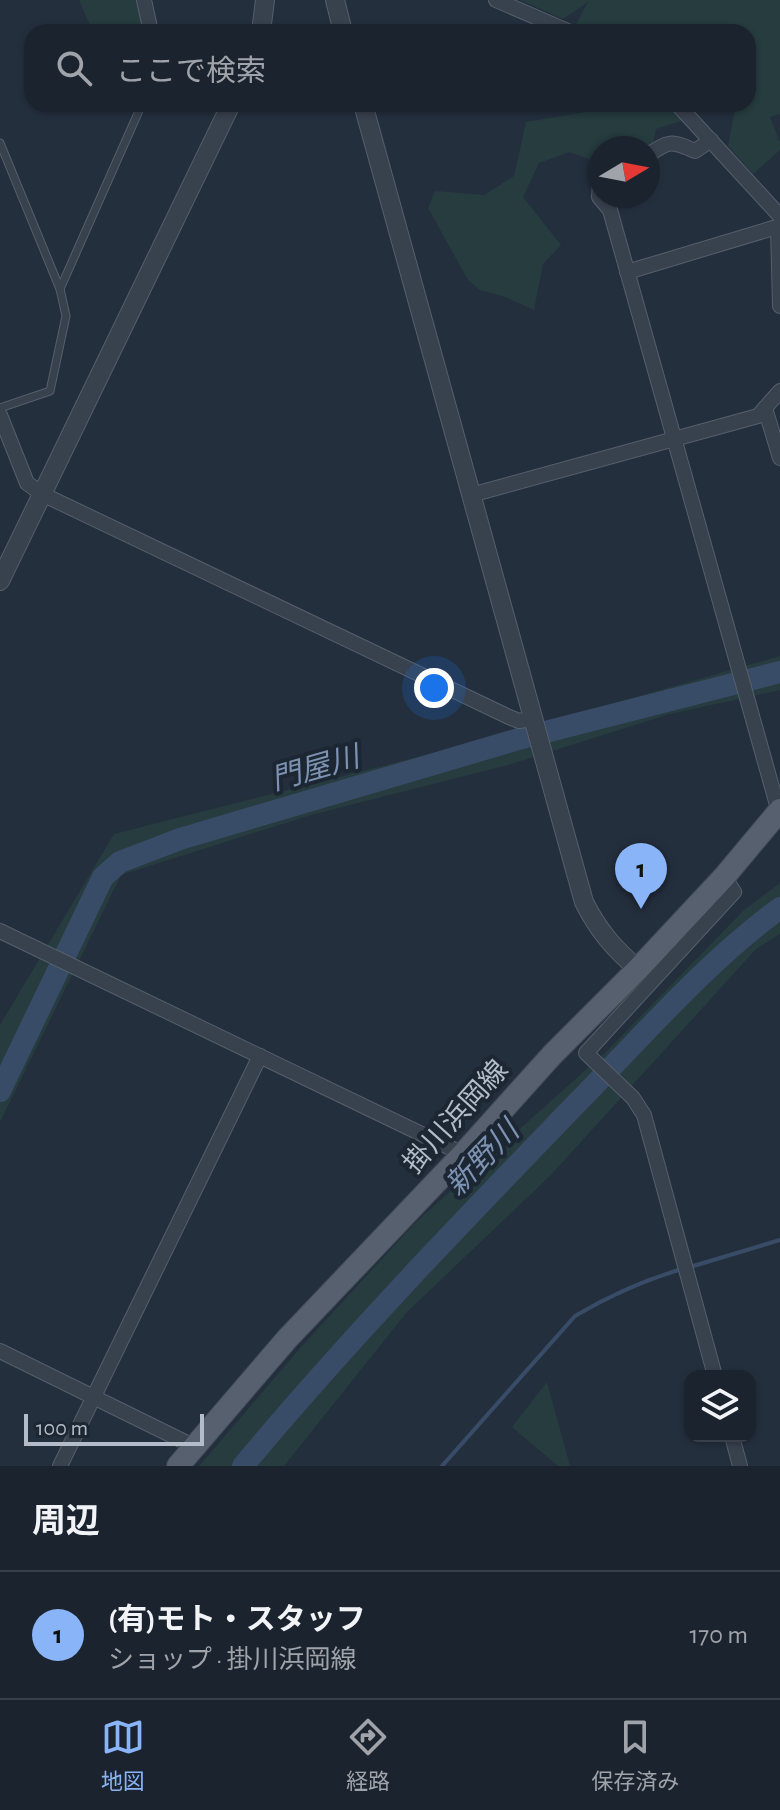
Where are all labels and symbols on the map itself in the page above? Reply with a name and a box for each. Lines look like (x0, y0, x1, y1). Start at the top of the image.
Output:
north arrow (588, 136, 660, 208)
your location (414, 668, 454, 708)
water label: 門屋川 (268, 741, 366, 796)
pin: 1 (615, 843, 667, 909)
street label: 掛川浜岡線 (398, 1055, 514, 1179)
water label: 新野川 (439, 1112, 527, 1201)
scale bar (24, 1410, 204, 1446)

